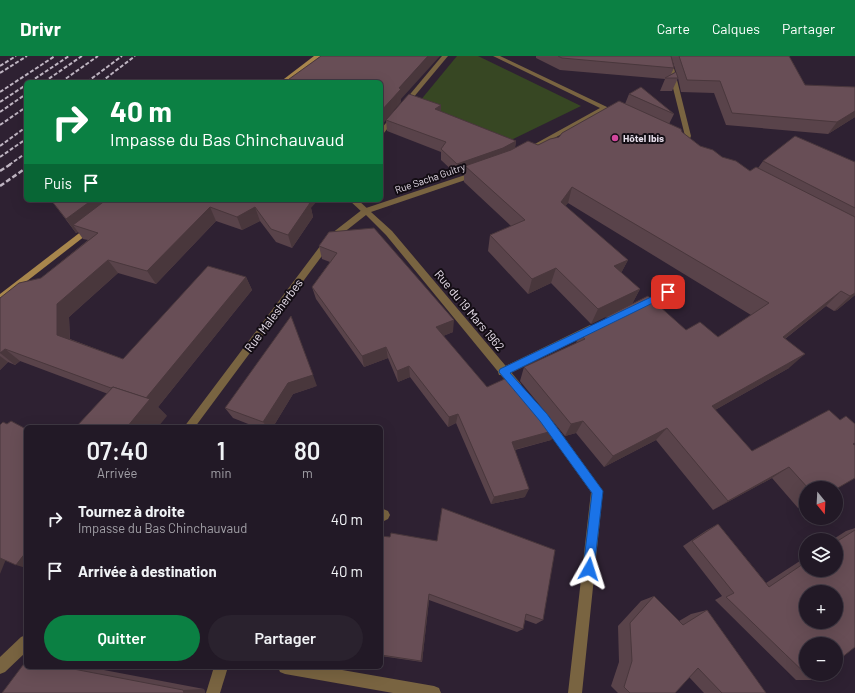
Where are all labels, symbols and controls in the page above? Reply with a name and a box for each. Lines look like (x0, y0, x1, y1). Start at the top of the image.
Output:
text: Drivr (20, 17, 61, 40)
text: Carte (657, 20, 690, 37)
text: Calques (712, 20, 760, 37)
text: Partager (782, 20, 835, 37)
text: 40 m (110, 94, 172, 128)
icon: right (44, 96, 96, 148)
text: Impasse du Bas Chinchauvaud (110, 128, 344, 150)
place label: Hôtel Ibis (623, 132, 664, 144)
marker: Hôtel Ibis (610, 133, 620, 143)
street label: Rue Sacha Guitry (393, 160, 467, 196)
icon: arrive (80, 172, 102, 194)
text: Puis (44, 174, 72, 192)
street label: Rue du 19 Mars 1962 (432, 267, 508, 353)
pin (651, 275, 685, 309)
street label: Rue Malesherbes (241, 276, 305, 354)
icon: arrive (657, 281, 679, 303)
text: 07:40 (86, 436, 148, 465)
text: 1 (217, 436, 225, 465)
text: 80 (294, 436, 321, 465)
text: Arrivée (97, 465, 138, 481)
text: min (211, 465, 232, 481)
text: m (302, 465, 313, 481)
north arrow (799, 481, 843, 525)
map controls (799, 481, 843, 681)
text: Tournez à droite (78, 502, 185, 520)
icon: right (44, 508, 66, 530)
text: 40 m (331, 510, 363, 528)
text: Impasse du Bas Chinchauvaud (78, 520, 247, 536)
button: layers (799, 533, 843, 577)
position arrow (568, 548, 610, 590)
icon: arrive (44, 560, 66, 582)
text: Arrivée à destination (78, 562, 217, 580)
text: 40 m (331, 562, 363, 580)
button: + (799, 585, 843, 629)
button: Quitter (44, 615, 200, 661)
button: Partager (208, 615, 363, 661)
button: − (799, 637, 843, 681)

